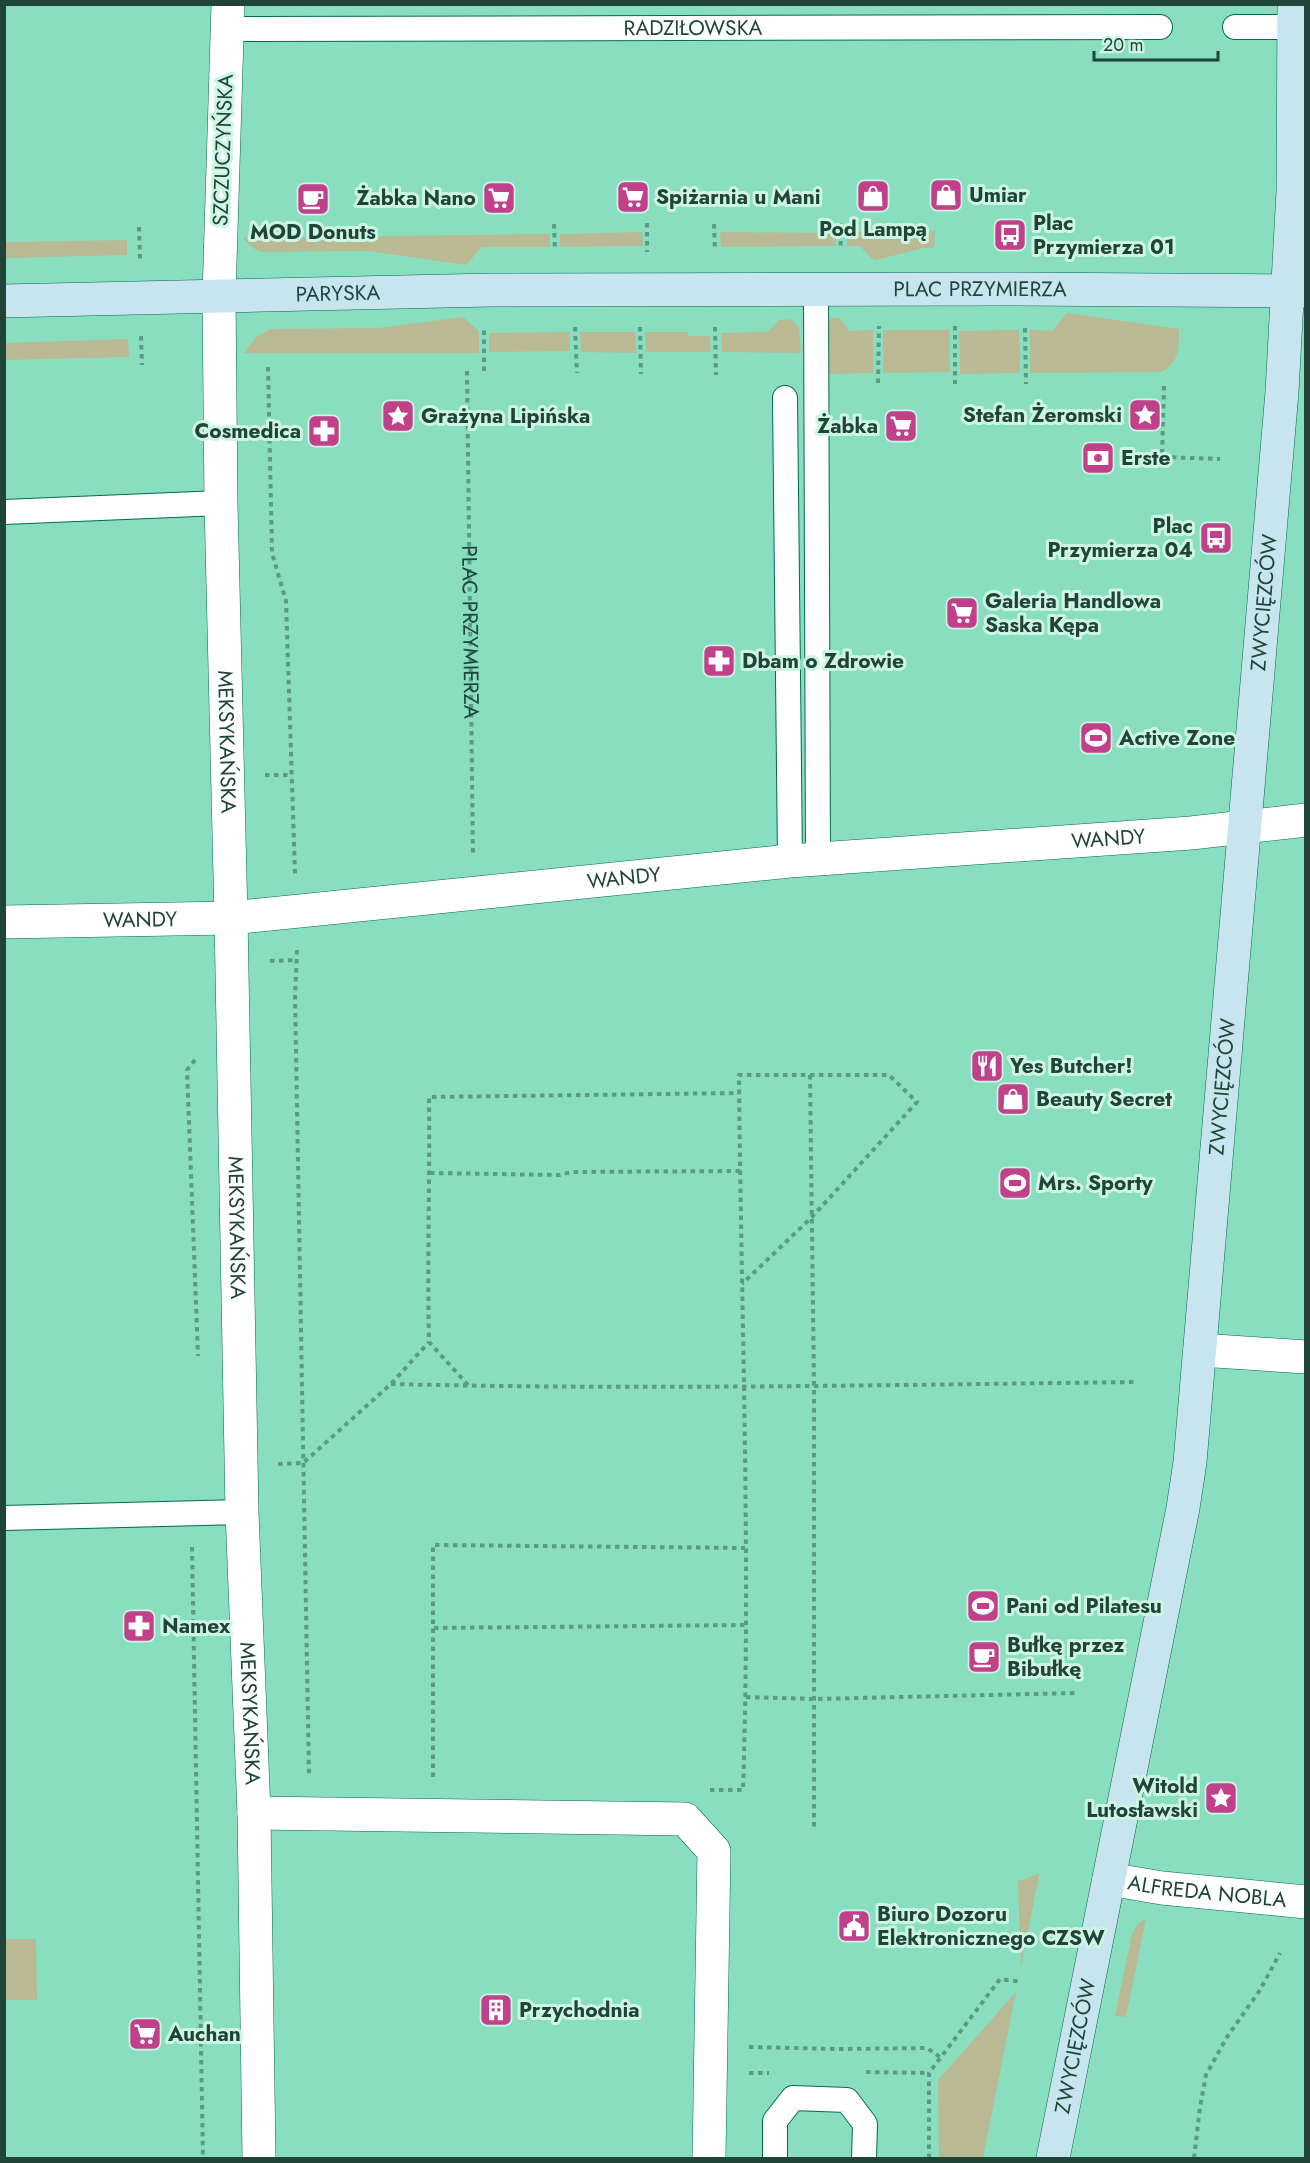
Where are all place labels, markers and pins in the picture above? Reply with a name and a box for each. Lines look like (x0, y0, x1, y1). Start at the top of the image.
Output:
shop icon: Umiar (928, 177, 964, 213)
shop icon: Pod Lampą (855, 178, 891, 214)
supermarket icon: Spiżarnia u Mani (615, 179, 651, 215)
supermarket icon: Żabka Nano (481, 180, 517, 216)
place label: Umiar (969, 180, 1027, 210)
cafe icon: MOD Donuts (295, 181, 331, 217)
place label: Spiżarnia u Mani (656, 182, 821, 212)
place label: Żabka Nano (357, 183, 476, 213)
place label: Plac Przymierza 01 (1033, 208, 1175, 262)
place label: Pod Lampą (819, 214, 927, 244)
place label: MOD Donuts (250, 217, 376, 247)
bus stop icon: Plac Przymierza 01 (992, 217, 1028, 253)
place icon: Stefan Żeromski (1127, 397, 1163, 433)
place icon: Grażyna Lipińska (380, 398, 416, 434)
place label: Stefan Żeromski (963, 400, 1122, 430)
place label: Grażyna Lipińska (421, 401, 590, 431)
supermarket icon: Żabka (883, 408, 919, 444)
place label: Żabka (817, 411, 878, 441)
pharmacy icon: Cosmedica (306, 413, 342, 449)
place label: Cosmedica (195, 416, 301, 446)
bank icon: Erste (1080, 440, 1116, 476)
place label: Erste (1121, 443, 1171, 473)
place label: Plac Przymierza 04 (1047, 511, 1193, 565)
bus stop icon: Plac Przymierza 04 (1198, 520, 1234, 556)
place label: Galeria Handlowa Saska Kępa (985, 586, 1161, 640)
supermarket icon: Galeria Handlowa Saska Kępa (944, 595, 980, 631)
pharmacy icon: Dbam o Zdrowie (701, 643, 737, 679)
place label: Dbam o Zdrowie (742, 646, 904, 676)
sports icon: Active Zone (1078, 720, 1114, 756)
place label: Active Zone (1118, 723, 1235, 753)
restaurant icon: Yes Butcher! (969, 1048, 1005, 1084)
place label: Yes Butcher! (1009, 1051, 1133, 1081)
shop icon: Beauty Secret (995, 1081, 1031, 1117)
place label: Beauty Secret (1036, 1084, 1172, 1114)
sports icon: Mrs. Sporty (997, 1165, 1033, 1201)
place label: Mrs. Sporty (1038, 1168, 1154, 1198)
sports icon: Pani od Pilatesu (965, 1588, 1001, 1624)
place label: Pani od Pilatesu (1006, 1591, 1162, 1621)
pharmacy icon: Namex (121, 1608, 157, 1644)
place label: Namex (162, 1611, 231, 1641)
place label: Bułkę przez Bibułkę (1007, 1630, 1124, 1684)
cafe icon: Bułkę przez Bibułkę (966, 1639, 1002, 1675)
place label: Witold Lutosławski (1086, 1771, 1198, 1825)
place icon: Witold Lutosławski (1203, 1780, 1239, 1816)
place label: Biuro Dozoru Elektronicznego CZSW (877, 1899, 1105, 1953)
public building icon: Biuro Dozoru Elektronicznego CZSW (836, 1908, 872, 1944)
building icon: Przychodnia (478, 1992, 514, 2028)
place label: Przychodnia (519, 1995, 640, 2025)
supermarket icon: Auchan (127, 2016, 163, 2052)
place label: Auchan (167, 2019, 241, 2049)

